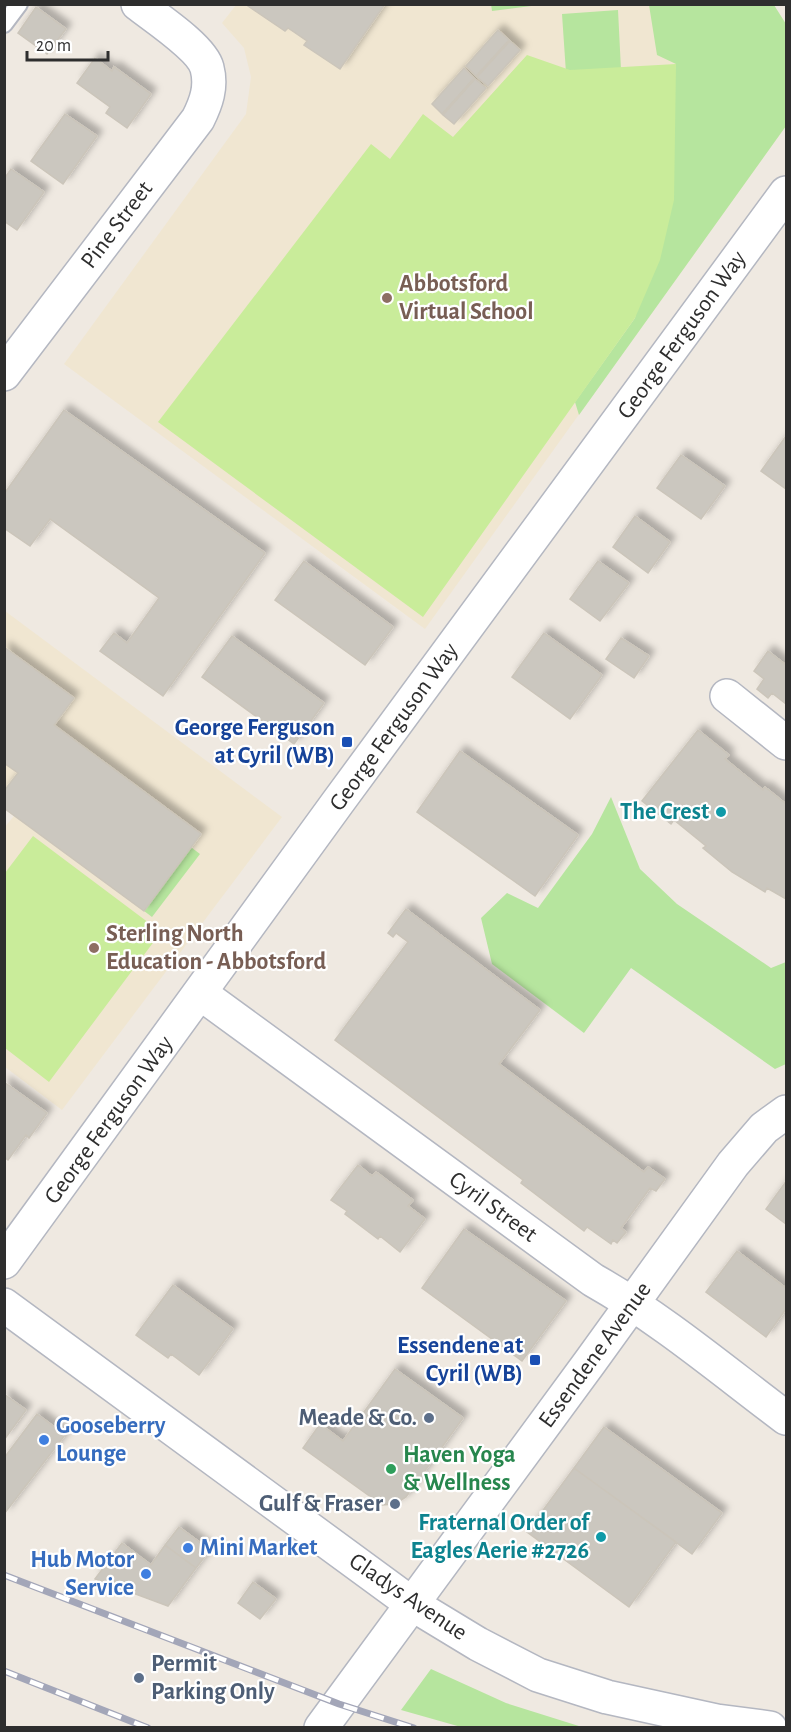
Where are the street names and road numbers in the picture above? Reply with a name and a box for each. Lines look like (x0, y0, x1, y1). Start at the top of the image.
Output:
street label: Pine Street (77, 177, 158, 273)
street label: George Ferguson Way (613, 247, 751, 423)
street label: George Ferguson Way (325, 639, 463, 815)
street label: George Ferguson Way (40, 1032, 178, 1208)
street label: Cyril Street (445, 1167, 542, 1247)
street label: Essendene Avenue (534, 1278, 656, 1432)
street label: Gladys Avenue (345, 1549, 471, 1645)

